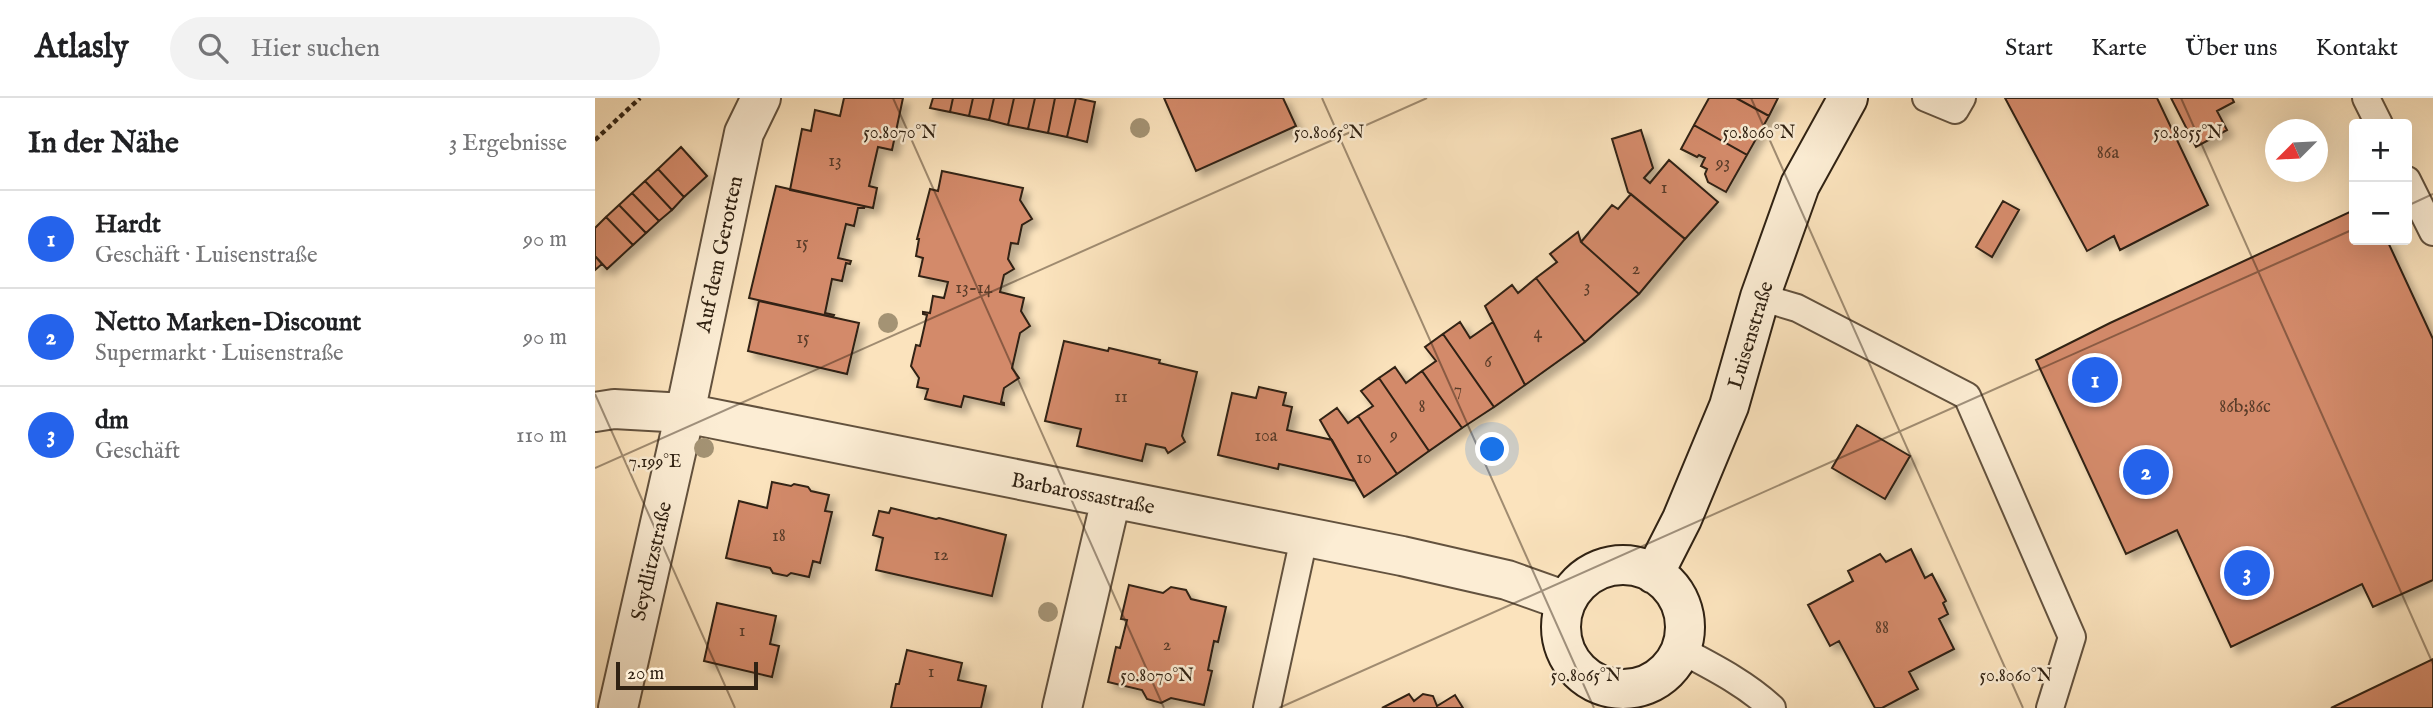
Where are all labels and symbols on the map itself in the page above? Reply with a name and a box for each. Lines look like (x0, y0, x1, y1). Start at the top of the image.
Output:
north arrow (2265, 119, 2328, 182)
text: 50.8070°N (863, 122, 937, 145)
text: 50.8065°N (1294, 122, 1365, 145)
text: 50.8060°N (1723, 122, 1796, 145)
text: 50.8055°N (2153, 122, 2223, 145)
house number: 86a (2097, 142, 2119, 165)
house number: 13 (828, 150, 842, 173)
house number: 93 (1715, 152, 1730, 175)
street label: Auf dem Gerotten (690, 173, 750, 336)
house number: 1 (1661, 177, 1667, 200)
house number: 15 (795, 232, 809, 255)
house number: 2 (1632, 258, 1640, 281)
house number: 3 (1584, 276, 1590, 299)
house number: 13-14 (955, 277, 993, 300)
street label: Luisenstraße (1722, 278, 1781, 393)
house number: 4 (1534, 322, 1543, 345)
house number: 15 (796, 327, 810, 350)
house number: 6 (1484, 351, 1492, 374)
pin: 1 (2072, 354, 2118, 406)
house number: 7 (1454, 379, 1462, 402)
house number: 11 (1114, 386, 1128, 409)
house number: 8 (1418, 396, 1426, 419)
house number: 86b;86c (2219, 396, 2271, 419)
house number: 9 (1389, 424, 1398, 447)
house number: 10a (1254, 425, 1278, 448)
your location (1475, 432, 1509, 466)
pin: 2 (2123, 446, 2169, 498)
house number: 10 (1356, 447, 1372, 470)
text: 7.199°E (629, 451, 681, 474)
street label: Barbarossastraße (1009, 467, 1157, 522)
street label: Seydlitzstraße (626, 499, 679, 624)
house number: 18 (772, 525, 786, 548)
house number: 12 (933, 544, 949, 567)
pin: 3 (2224, 547, 2270, 599)
house number: 88 (1875, 617, 1889, 640)
house number: 1 (739, 620, 745, 643)
house number: 2 (1163, 634, 1171, 657)
scale bar (616, 659, 758, 691)
house number: 1 (928, 661, 934, 684)
text: 50.8070°N (1120, 665, 1194, 688)
text: 50.8065°N (1551, 665, 1622, 688)
text: 50.8060°N (1980, 665, 2053, 688)

